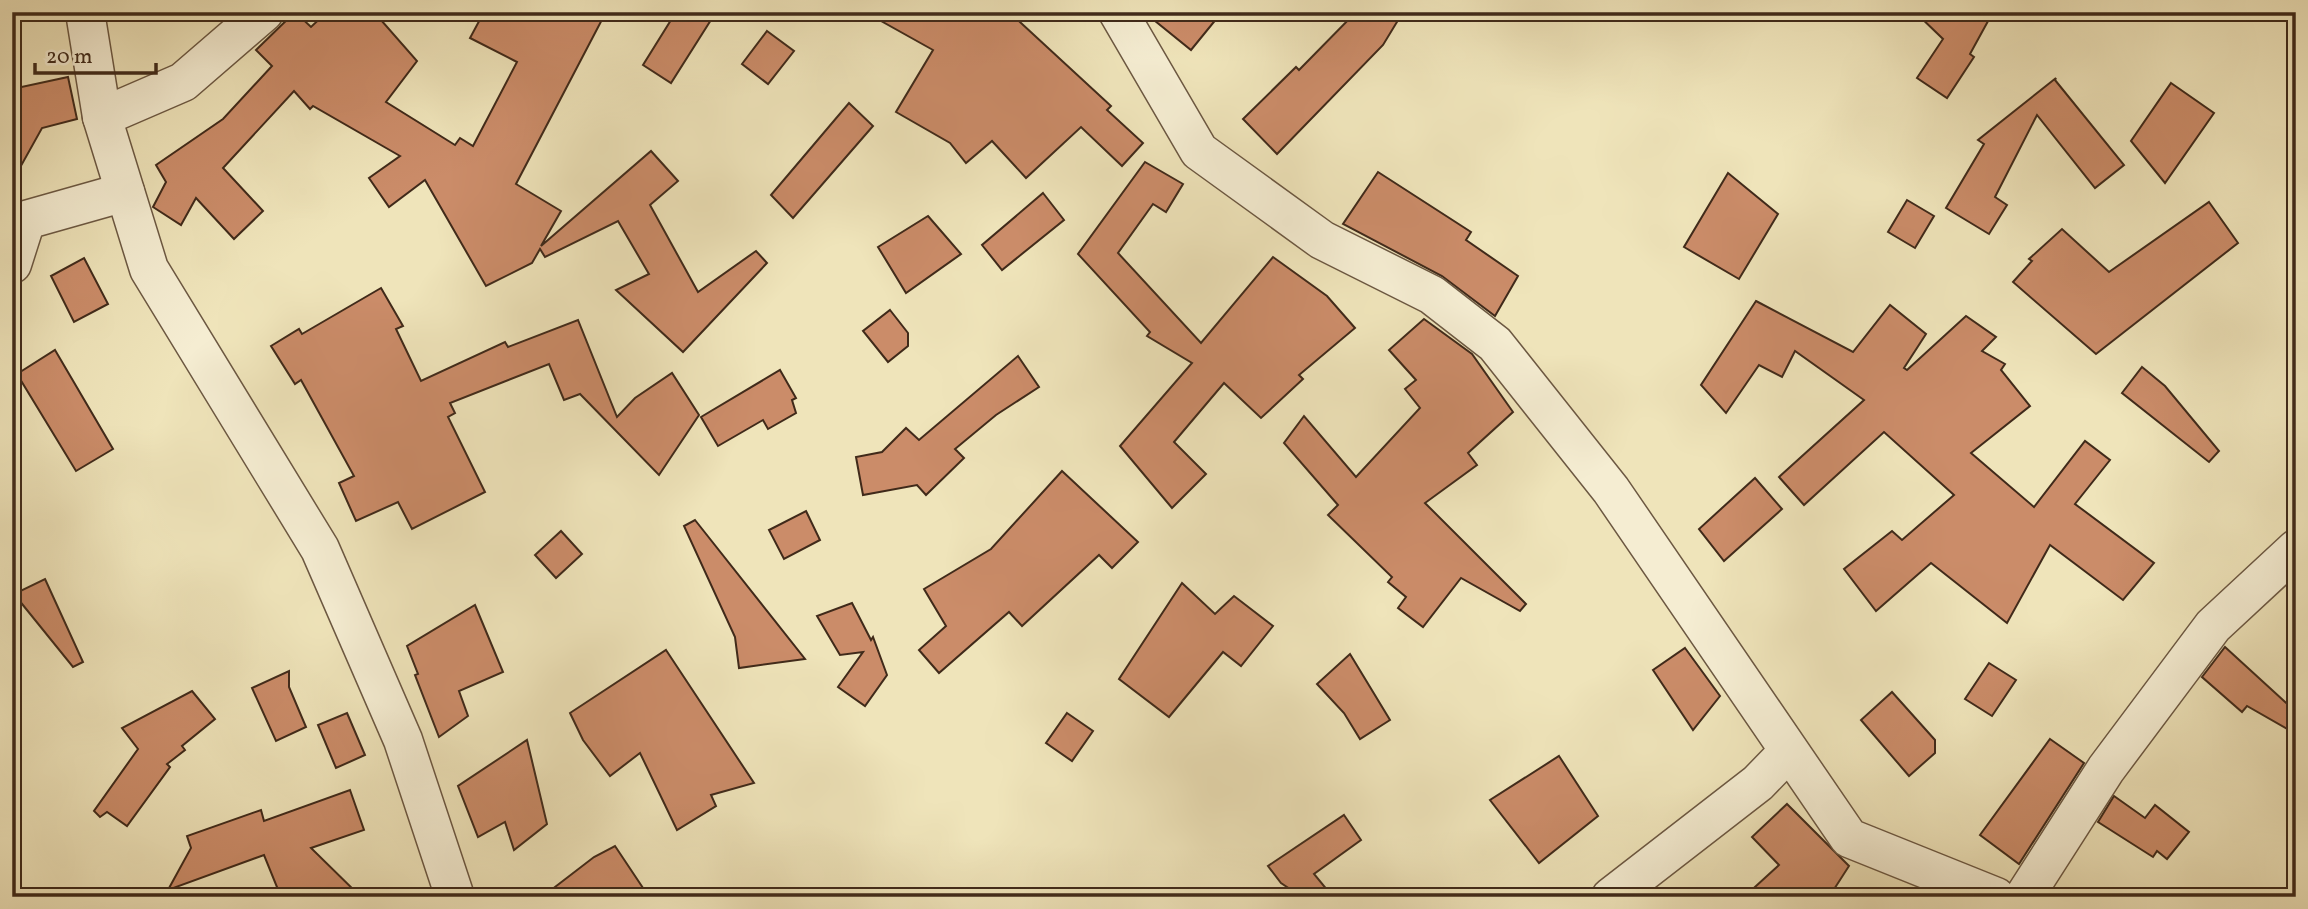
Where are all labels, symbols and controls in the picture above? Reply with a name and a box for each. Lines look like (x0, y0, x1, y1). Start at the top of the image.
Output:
scale bar (35, 32, 156, 76)
text: 20 m (46, 43, 92, 72)

